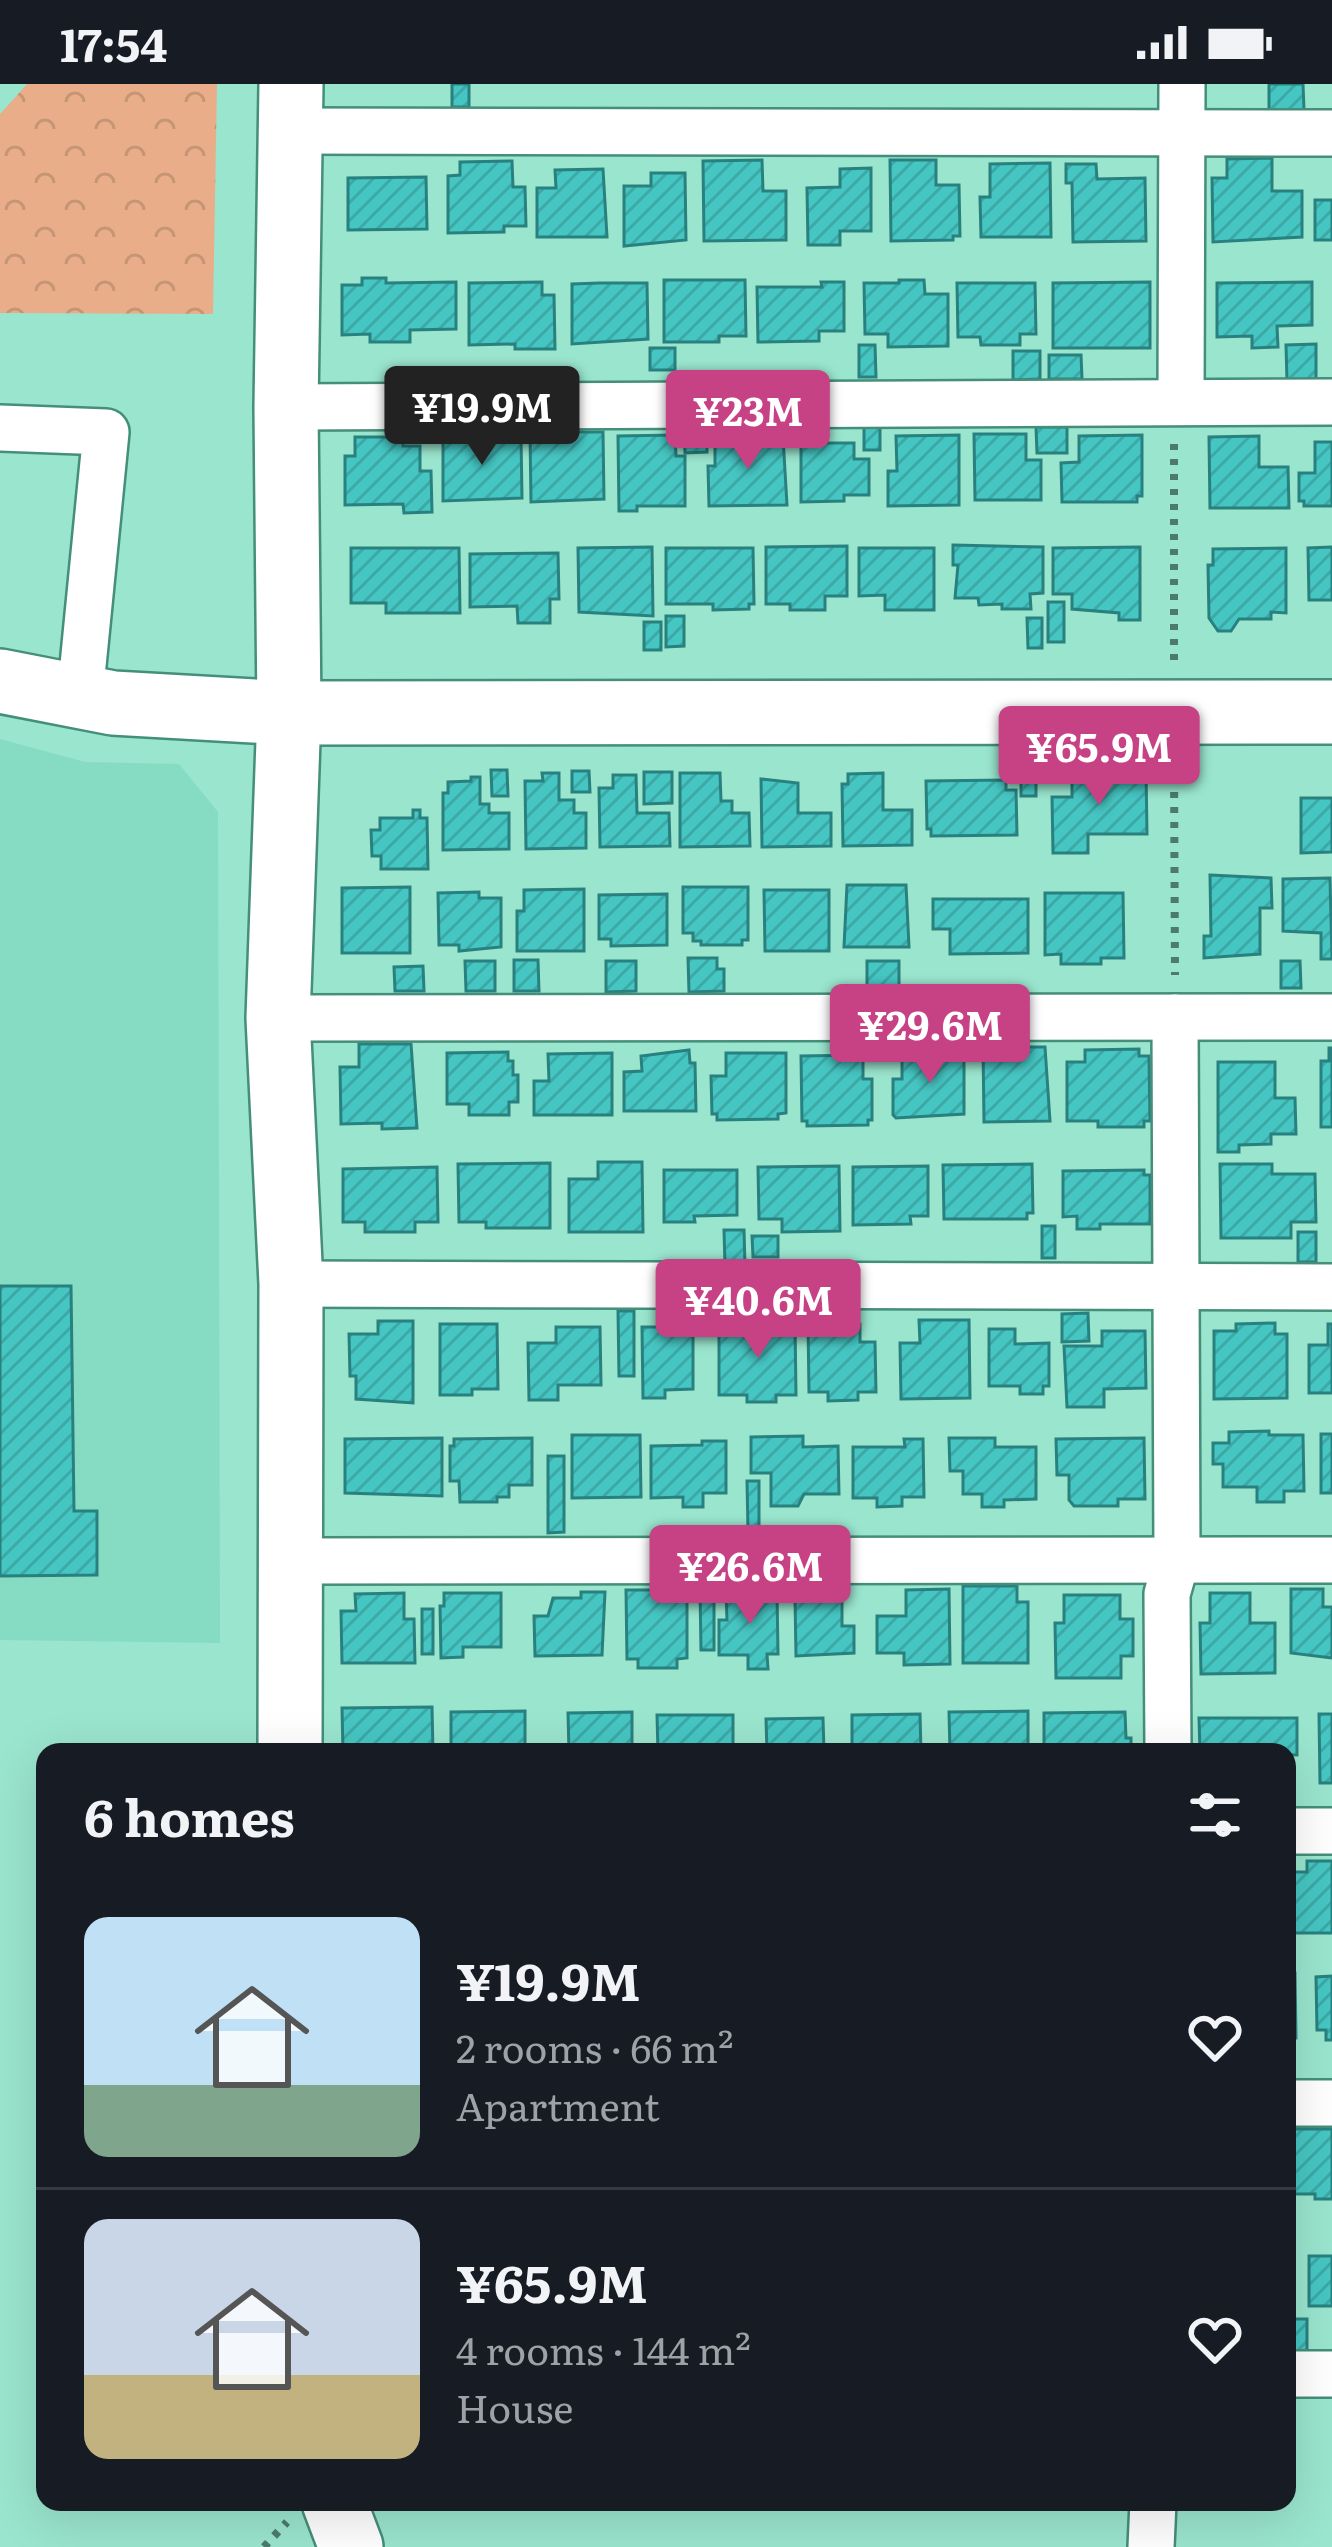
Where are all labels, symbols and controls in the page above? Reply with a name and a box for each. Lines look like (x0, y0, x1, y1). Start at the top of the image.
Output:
text: 17:54 (60, 9, 167, 76)
pin: ¥19.9M (384, 366, 580, 468)
pin: ¥23M (677, 370, 819, 472)
text: ¥19.9M (411, 376, 553, 434)
text: ¥23M (693, 380, 803, 438)
pin: ¥65.9M (1001, 706, 1197, 808)
text: ¥65.9M (1026, 716, 1172, 774)
pin: ¥29.6M (832, 984, 1028, 1086)
text: ¥29.6M (857, 994, 1003, 1052)
pin: ¥40.6M (660, 1259, 856, 1361)
text: ¥40.6M (683, 1269, 833, 1327)
pin: ¥26.6M (652, 1525, 848, 1627)
text: ¥26.6M (677, 1535, 823, 1593)
text: 6 homes (84, 1777, 295, 1853)
icon: filters (1182, 1782, 1248, 1848)
text: ¥19.9M (456, 1941, 641, 2017)
icon: home (180, 1965, 324, 2109)
icon: heart (1182, 2004, 1248, 2070)
text: 2 rooms · 66 m² (456, 2017, 734, 2075)
text: Apartment (456, 2075, 660, 2133)
text: ¥65.9M (456, 2243, 648, 2319)
icon: home (180, 2267, 324, 2411)
icon: heart (1182, 2306, 1248, 2372)
text: 4 rooms · 144 m² (456, 2319, 751, 2377)
text: House (456, 2377, 574, 2435)

